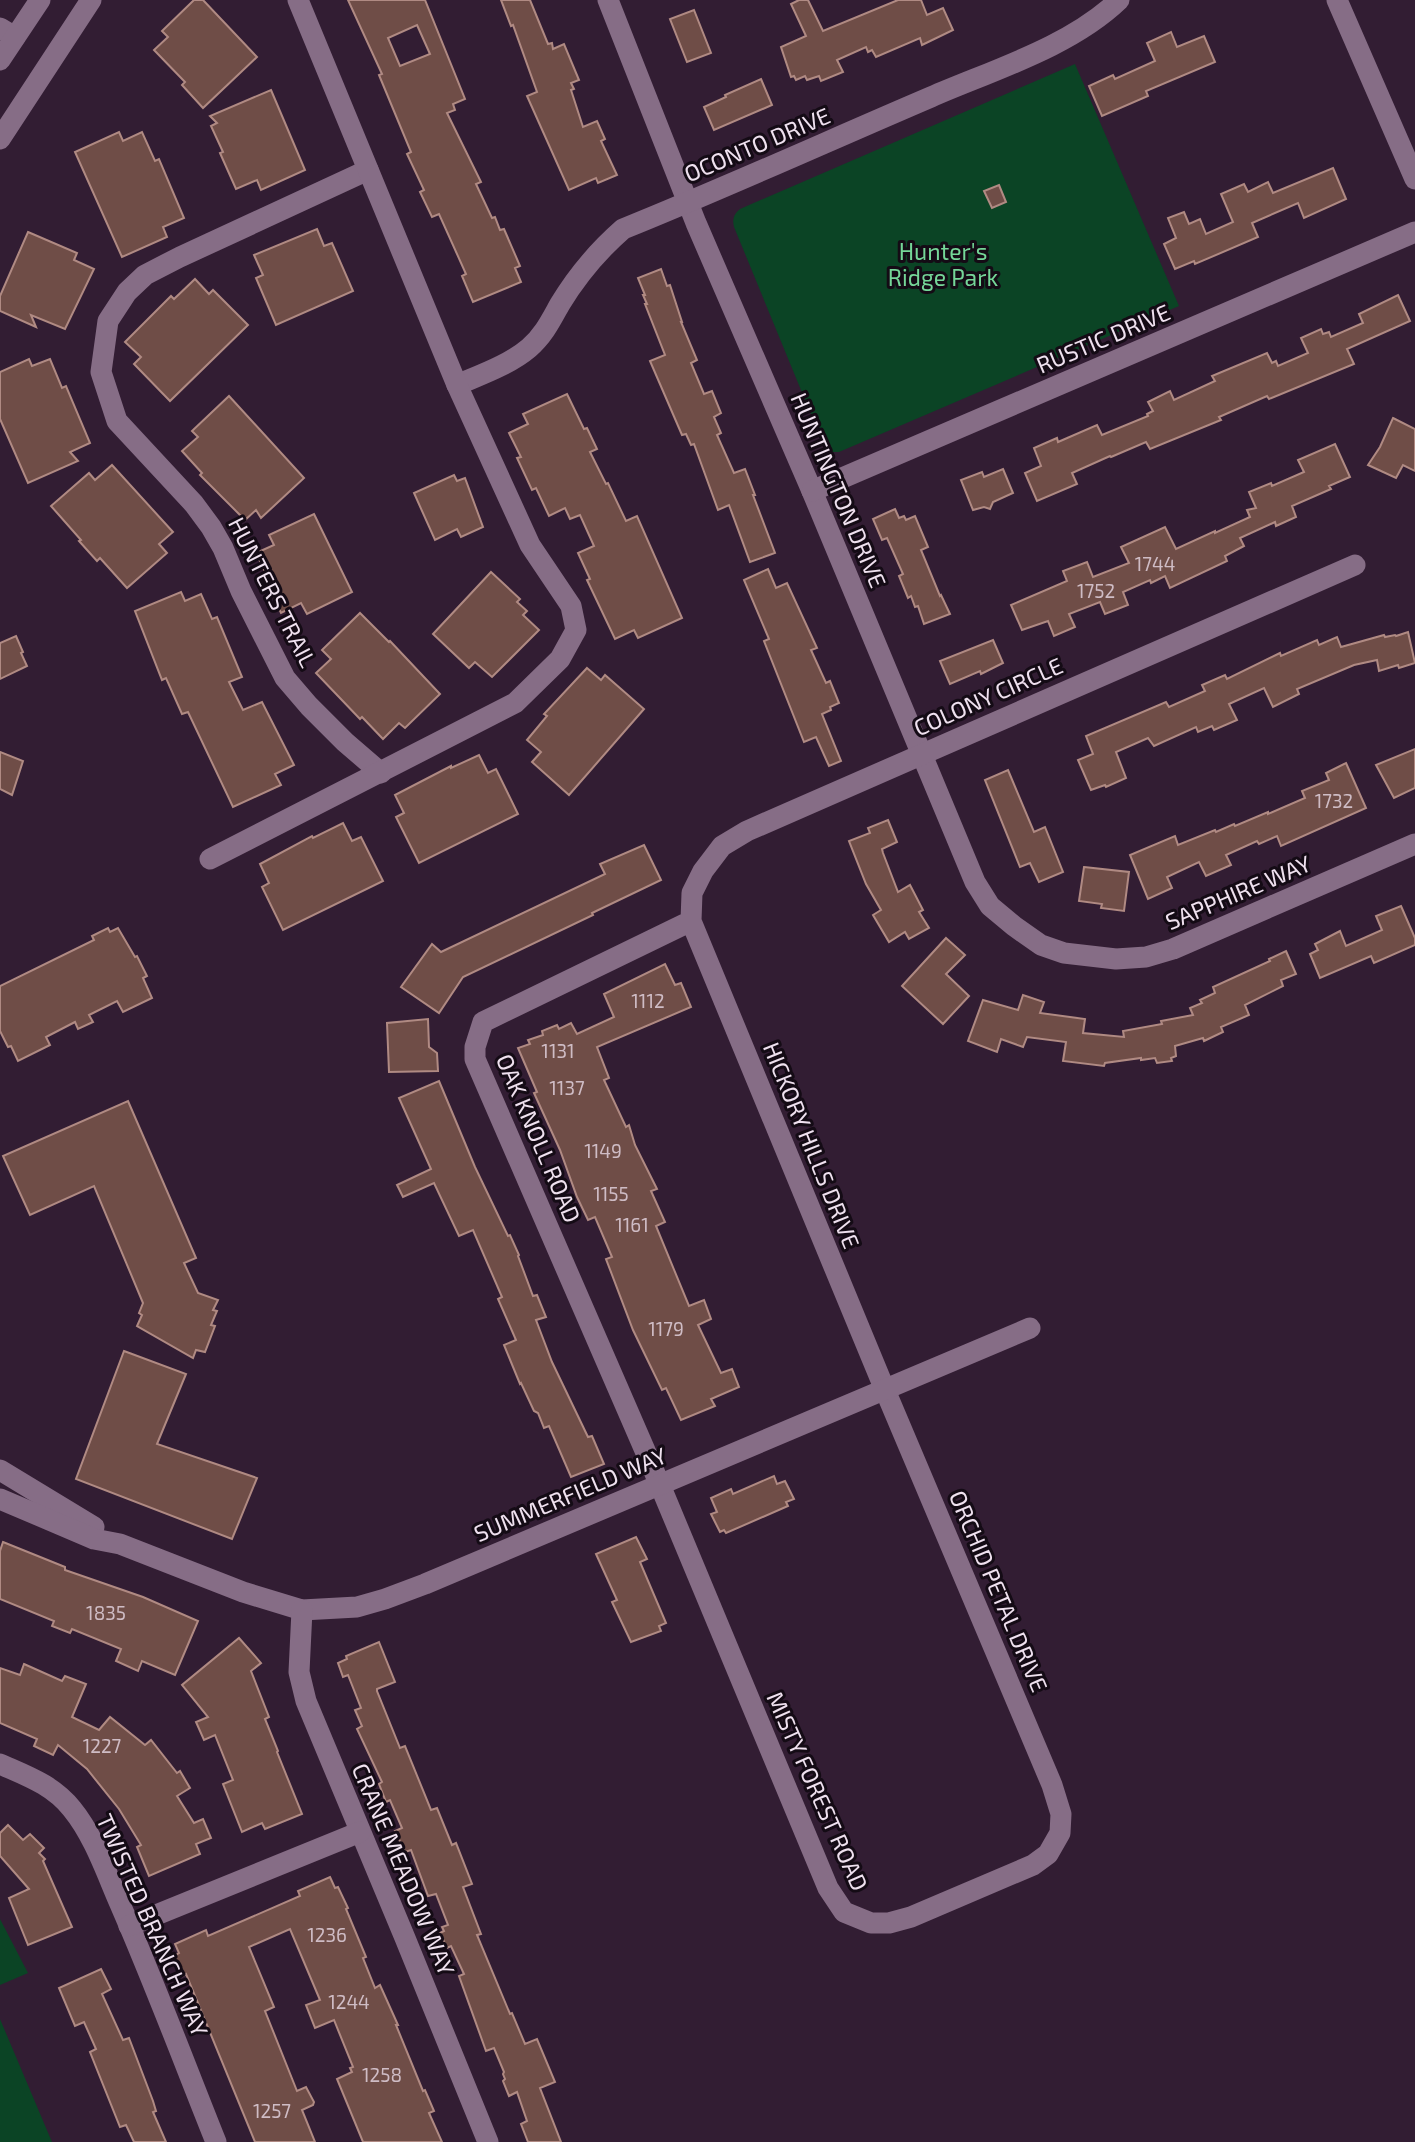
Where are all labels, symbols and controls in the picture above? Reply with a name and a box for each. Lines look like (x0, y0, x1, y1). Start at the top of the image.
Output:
street label: OCONTO DRIVE (680, 101, 834, 187)
park label: Hunter's Ridge Park (888, 237, 998, 291)
street label: RUSTIC DRIVE (1032, 297, 1174, 379)
street label: HUNTINGTON DRIVE (785, 388, 893, 592)
street label: HUNTERS TRAIL (223, 512, 323, 672)
house number: 1744 (1135, 552, 1175, 575)
house number: 1752 (1077, 579, 1115, 602)
street label: COLONY CIRCLE (909, 651, 1067, 741)
house number: 1732 (1315, 789, 1353, 812)
street label: SAPPHIRE WAY (1161, 849, 1315, 935)
house number: 1112 (631, 989, 665, 1012)
street label: HICKORY HILLS DRIVE (758, 1038, 866, 1252)
house number: 1131 (541, 1039, 575, 1062)
street label: OAK KNOLL ROAD (491, 1049, 587, 1227)
house number: 1137 (549, 1076, 585, 1099)
house number: 1149 (584, 1139, 622, 1162)
house number: 1155 (593, 1182, 629, 1205)
house number: 1161 (615, 1213, 649, 1236)
house number: 1179 (648, 1317, 684, 1340)
street label: SUMMERFIELD WAY (470, 1441, 670, 1547)
street label: ORCHID PETAL DRIVE (944, 1486, 1054, 1696)
house number: 1835 (86, 1601, 126, 1624)
street label: MISTY FOREST ROAD (762, 1687, 874, 1895)
house number: 1227 (83, 1734, 122, 1757)
street label: CRANE MEADOW WAY (347, 1759, 461, 1979)
street label: TWISTED BRANCH WAY (91, 1809, 215, 2041)
house number: 1236 (307, 1923, 347, 1946)
house number: 1244 (328, 1990, 370, 2013)
house number: 1258 (362, 2063, 402, 2086)
house number: 1257 (253, 2099, 291, 2122)

